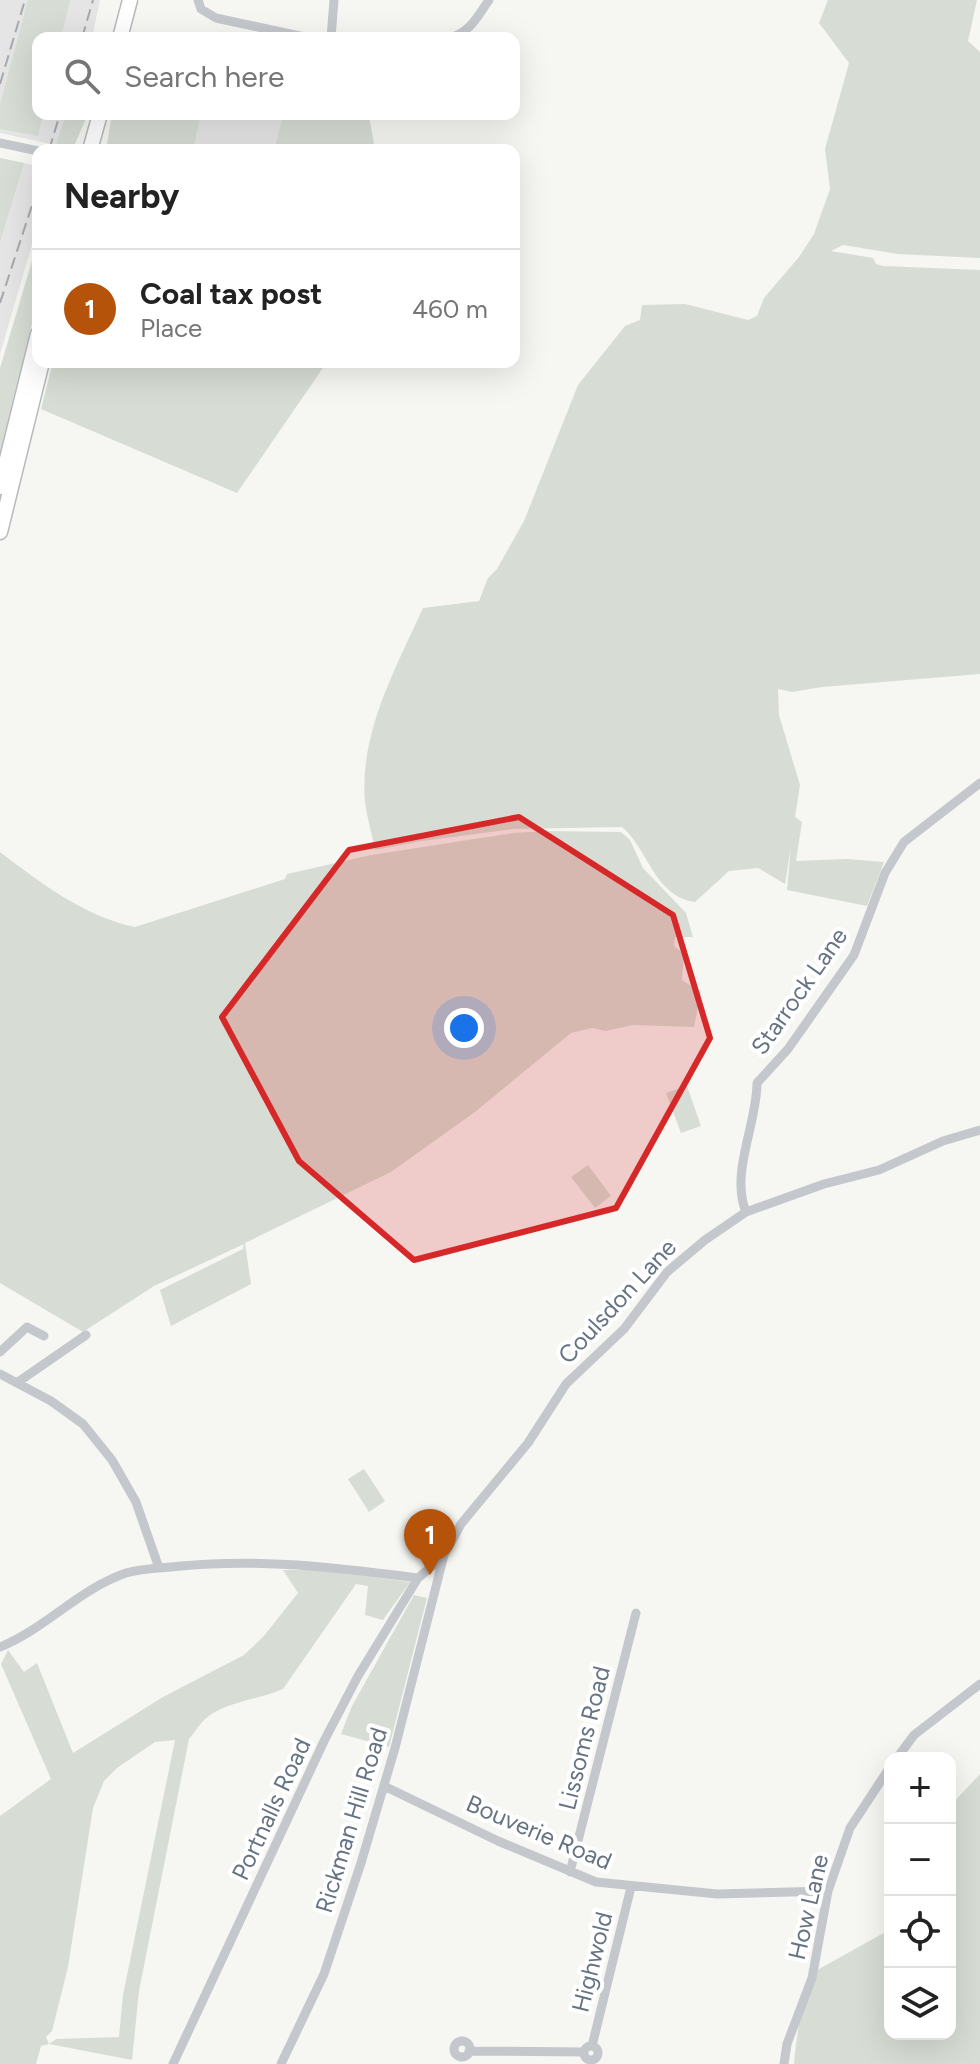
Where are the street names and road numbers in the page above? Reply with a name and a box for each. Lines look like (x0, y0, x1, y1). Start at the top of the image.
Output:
street label: Starrock Lane (745, 922, 853, 1060)
street label: Coulsdon Lane (552, 1233, 682, 1369)
street label: Lissoms Road (552, 1663, 616, 1813)
street label: Rickman Hill Road (309, 1724, 393, 1916)
street label: Portnalls Road (225, 1733, 317, 1885)
street label: Bouverie Road (462, 1788, 616, 1876)
street label: How Lane (782, 1851, 834, 1963)
street label: Highwold (566, 1909, 618, 2015)

